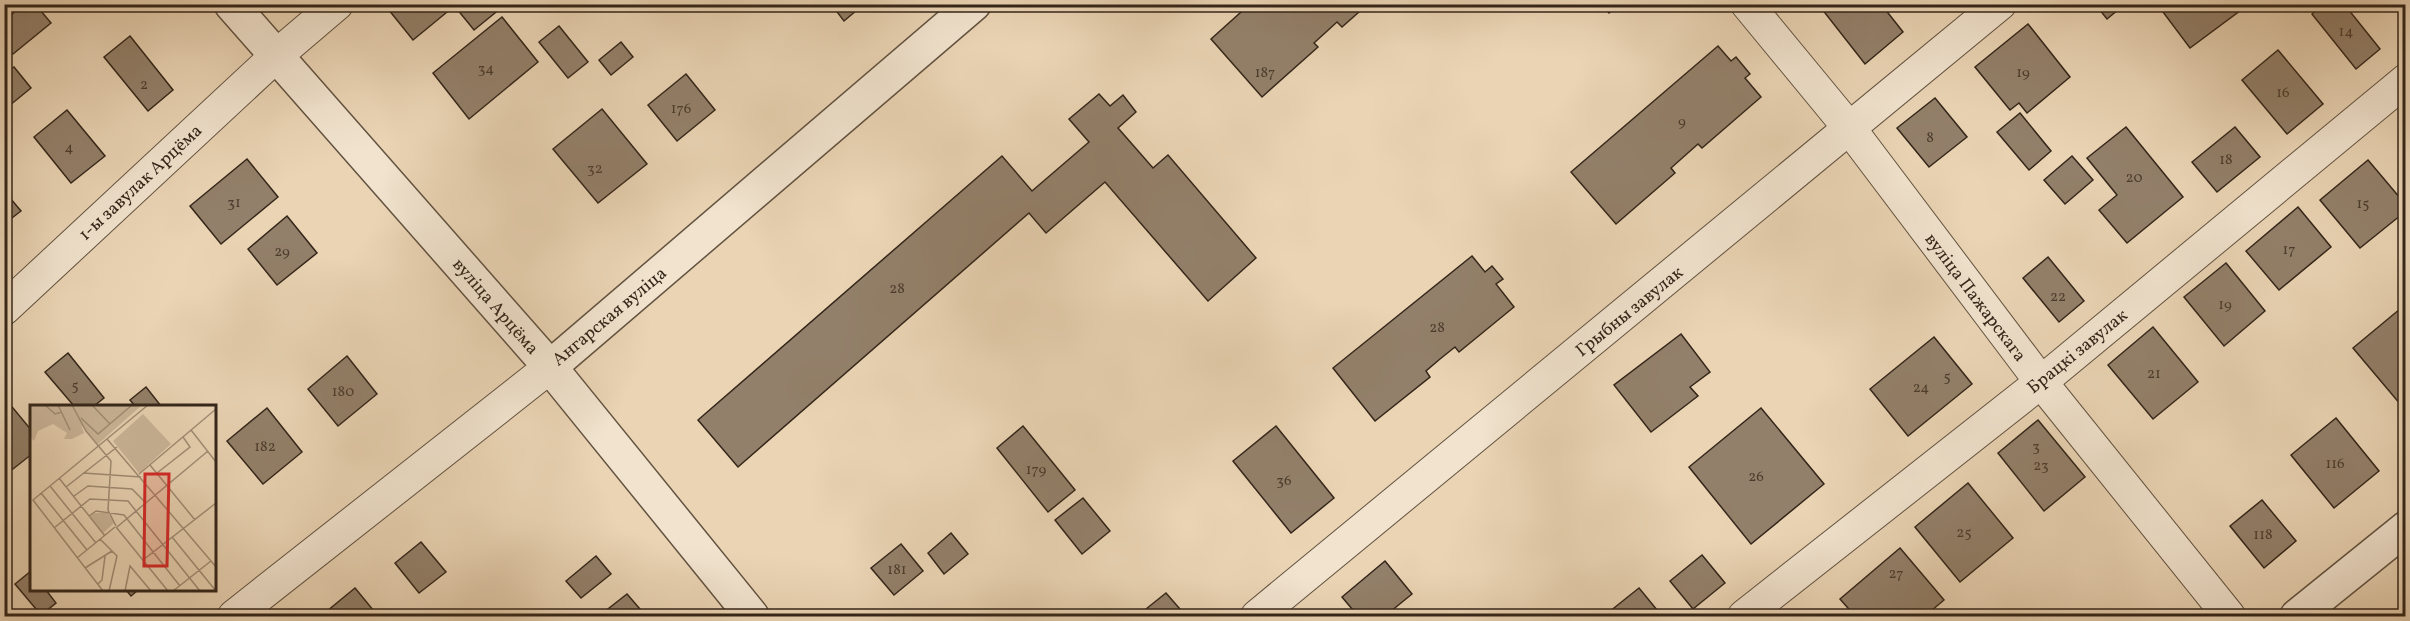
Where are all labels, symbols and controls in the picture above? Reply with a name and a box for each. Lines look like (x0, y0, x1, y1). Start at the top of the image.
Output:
house number: 14 (2339, 22, 2353, 43)
house number: 34 (478, 59, 494, 80)
house number: 187 (1255, 63, 1275, 84)
house number: 19 (2016, 63, 2030, 84)
house number: 2 (140, 75, 148, 96)
house number: 16 (2276, 83, 2290, 104)
house number: 176 (671, 99, 691, 120)
house number: 9 (1678, 112, 1686, 133)
street label: 1-ы завулак Арцёма (74, 119, 208, 247)
house number: 8 (1926, 128, 1934, 149)
house number: 4 (65, 138, 74, 159)
house number: 18 (2219, 150, 2233, 171)
house number: 32 (587, 159, 603, 180)
house number: 20 (2126, 168, 2142, 189)
house number: 31 (227, 193, 241, 214)
house number: 15 (2356, 194, 2370, 215)
street label: вуліца Пажарскага (1918, 228, 2032, 367)
house number: 17 (2282, 240, 2296, 261)
house number: 29 (274, 242, 290, 263)
street label: вуліца Арцёма (446, 253, 544, 361)
street label: Грыбны завулак (1571, 261, 1689, 363)
street label: Ангарская вуліца (547, 262, 673, 373)
house number: 28 (889, 279, 905, 300)
house number: 22 (2050, 287, 2066, 308)
house number: 19 (2218, 295, 2232, 316)
street label: Брацкі завулак (2022, 304, 2134, 401)
house number: 28 (1429, 318, 1445, 339)
house number: 21 (2147, 364, 2161, 385)
house number: 5 (1943, 367, 1951, 388)
house number: 5 (71, 376, 79, 397)
house number: 24 (1913, 378, 1929, 399)
house number: 180 (332, 382, 354, 403)
inset map (30, 405, 216, 591)
house number: 182 (254, 437, 276, 458)
house number: 3 (2032, 437, 2040, 458)
house number: 116 (2325, 454, 2345, 475)
house number: 23 (2033, 456, 2049, 477)
house number: 179 (1026, 460, 1047, 481)
house number: 26 (1748, 467, 1764, 488)
house number: 36 (1276, 471, 1292, 492)
house number: 25 (1956, 523, 1972, 544)
house number: 118 (2253, 525, 2273, 546)
house number: 181 (887, 560, 907, 581)
house number: 27 (1889, 564, 1903, 585)

